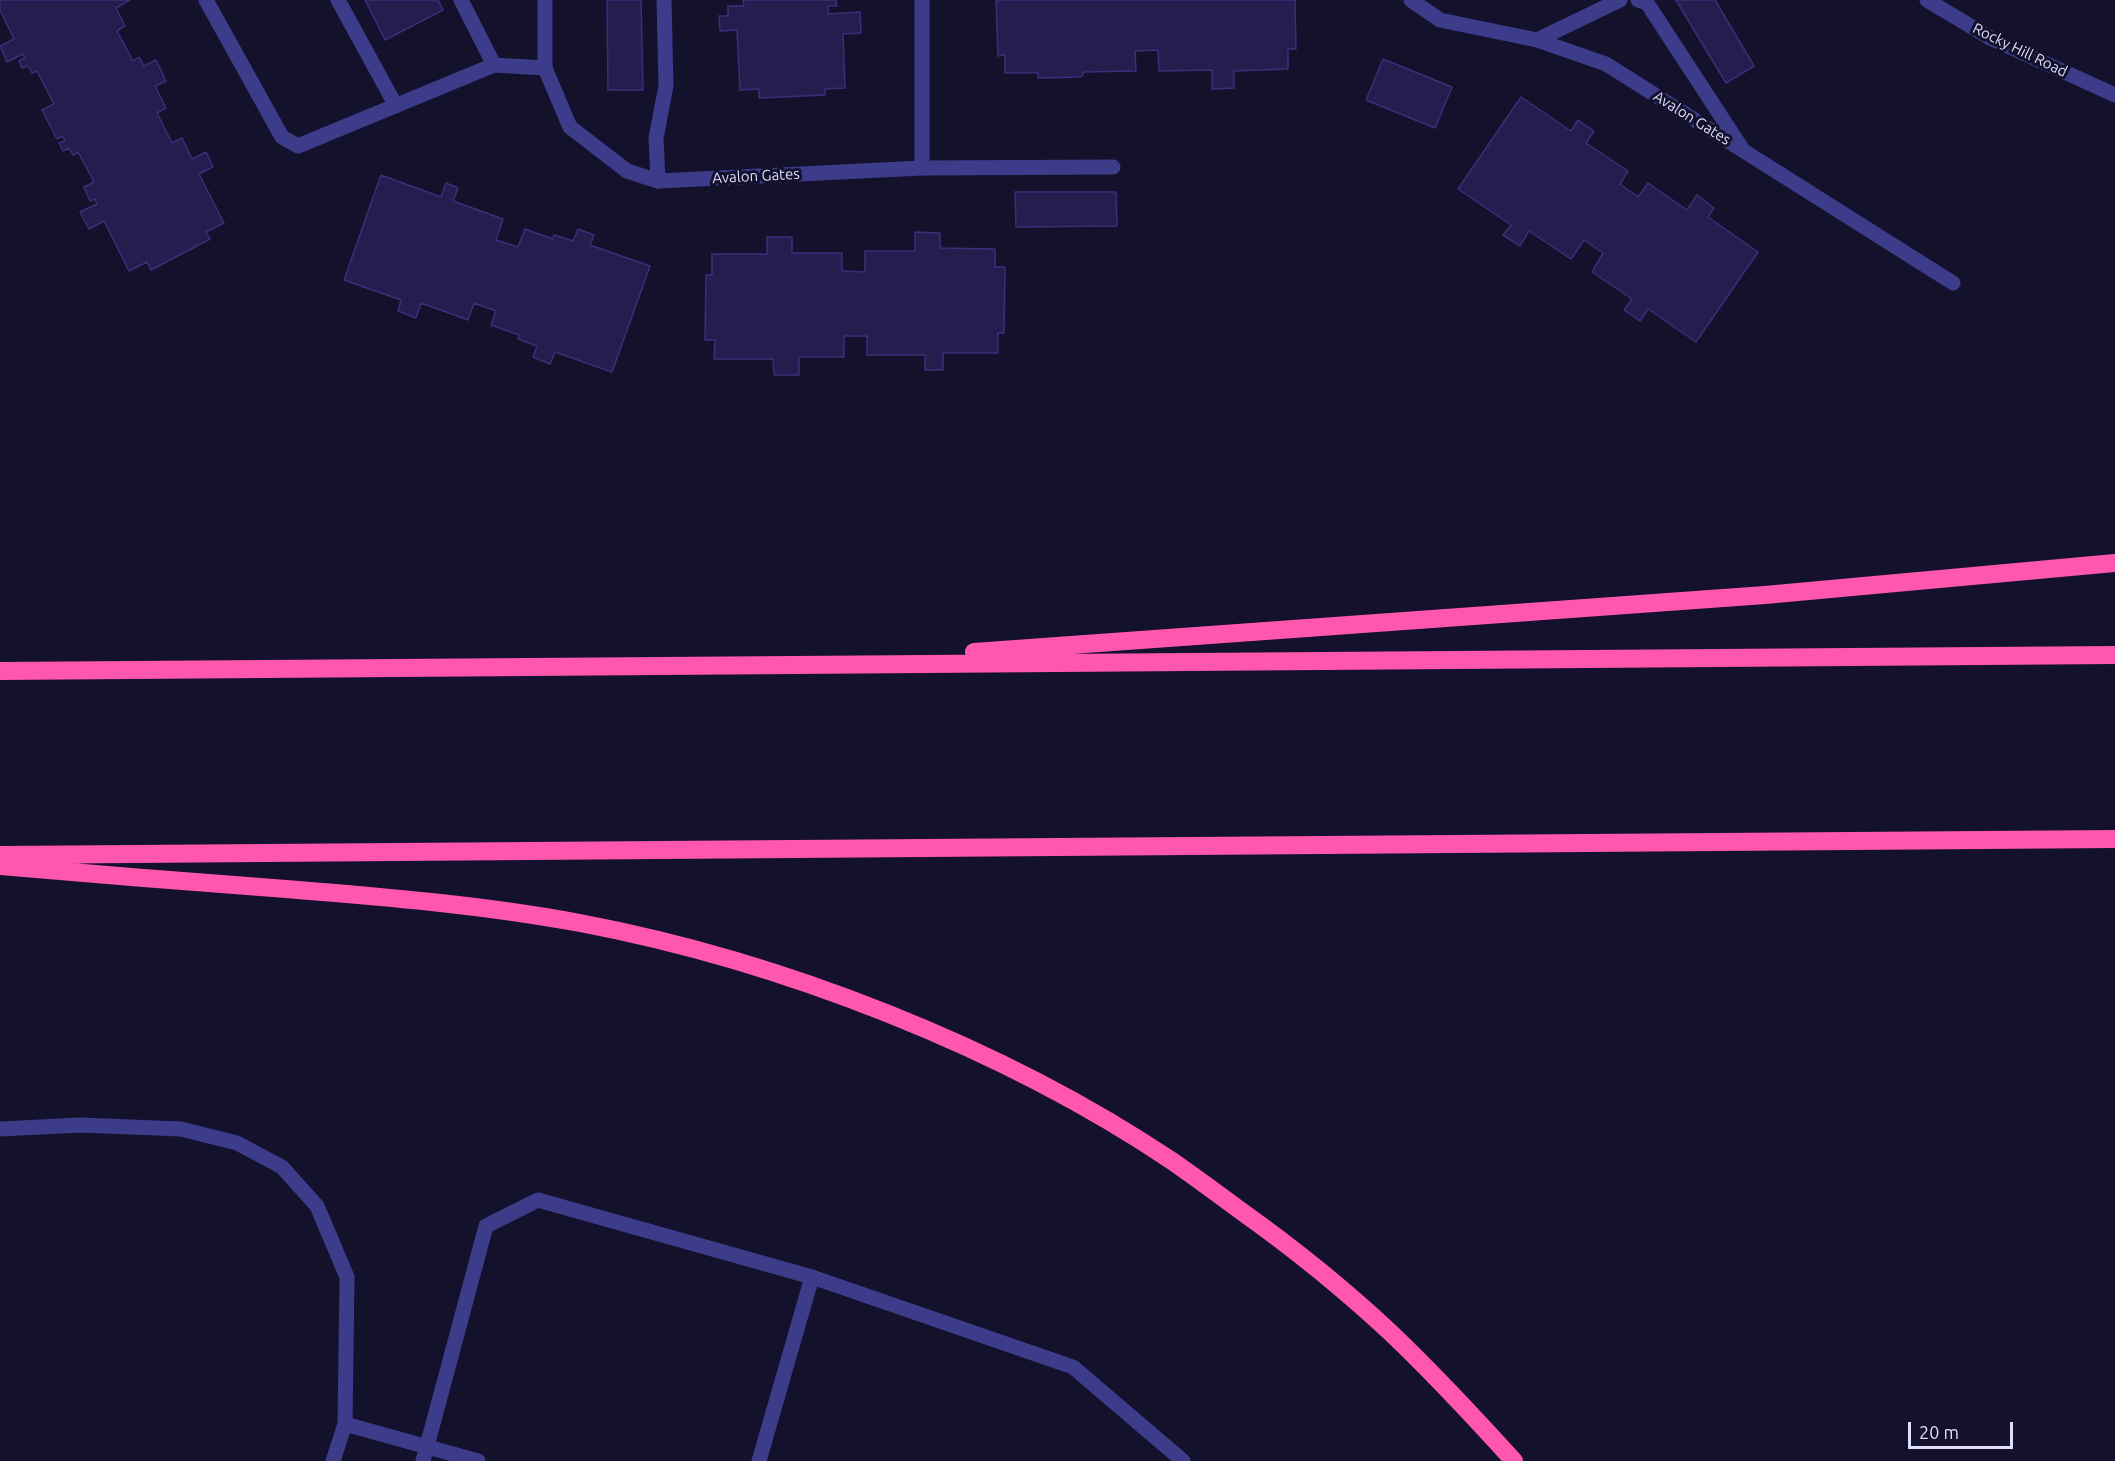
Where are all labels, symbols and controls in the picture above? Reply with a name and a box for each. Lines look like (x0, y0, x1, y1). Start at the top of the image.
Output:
street label: Rocky Hill Road (1970, 19, 2070, 81)
street label: Avalon Gates (1650, 87, 1734, 149)
street label: Avalon Gates (712, 165, 800, 187)
scale bar (1911, 1410, 2016, 1448)
text: 20 m (1919, 1422, 1959, 1442)

